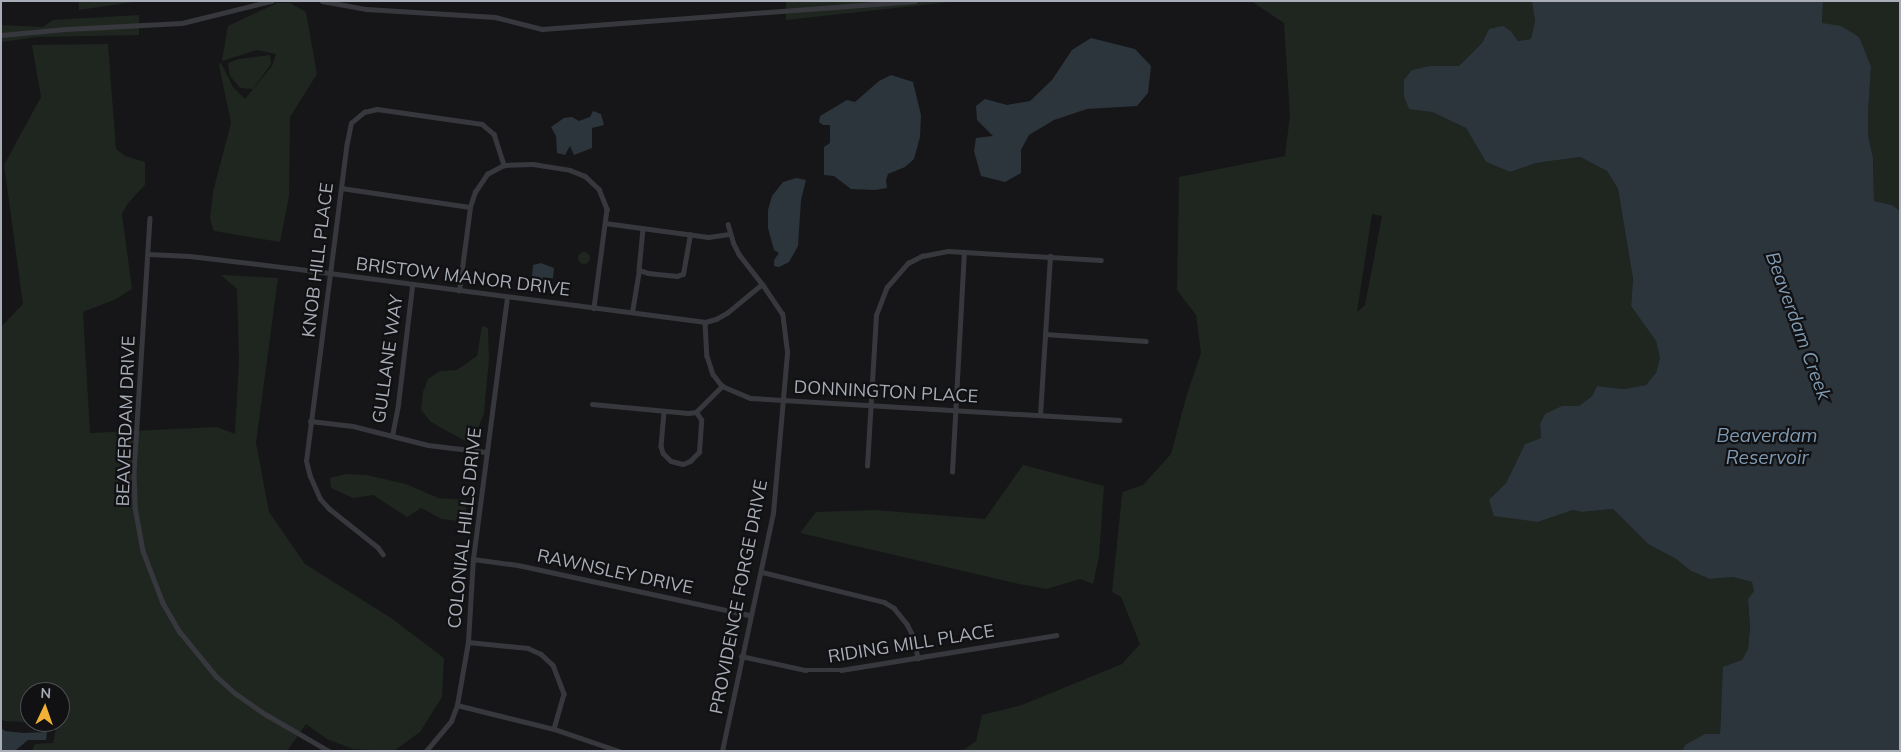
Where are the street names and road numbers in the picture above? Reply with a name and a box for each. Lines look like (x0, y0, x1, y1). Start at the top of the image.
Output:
street label: KNOB HILL PLACE (298, 182, 338, 338)
street label: BRISTOW MANOR DRIVE (355, 253, 571, 301)
street label: GULLANE WAY (368, 293, 408, 425)
street label: BEAVERDAM DRIVE (112, 335, 140, 507)
street label: DONNINGTON PLACE (793, 376, 979, 408)
street label: COLONIAL HILLS DRIVE (444, 426, 486, 630)
street label: PROVIDENCE FORGE DRIVE (706, 478, 772, 716)
street label: RAWNSLEY DRIVE (535, 545, 695, 599)
street label: RIDING MILL PLACE (826, 620, 996, 668)

